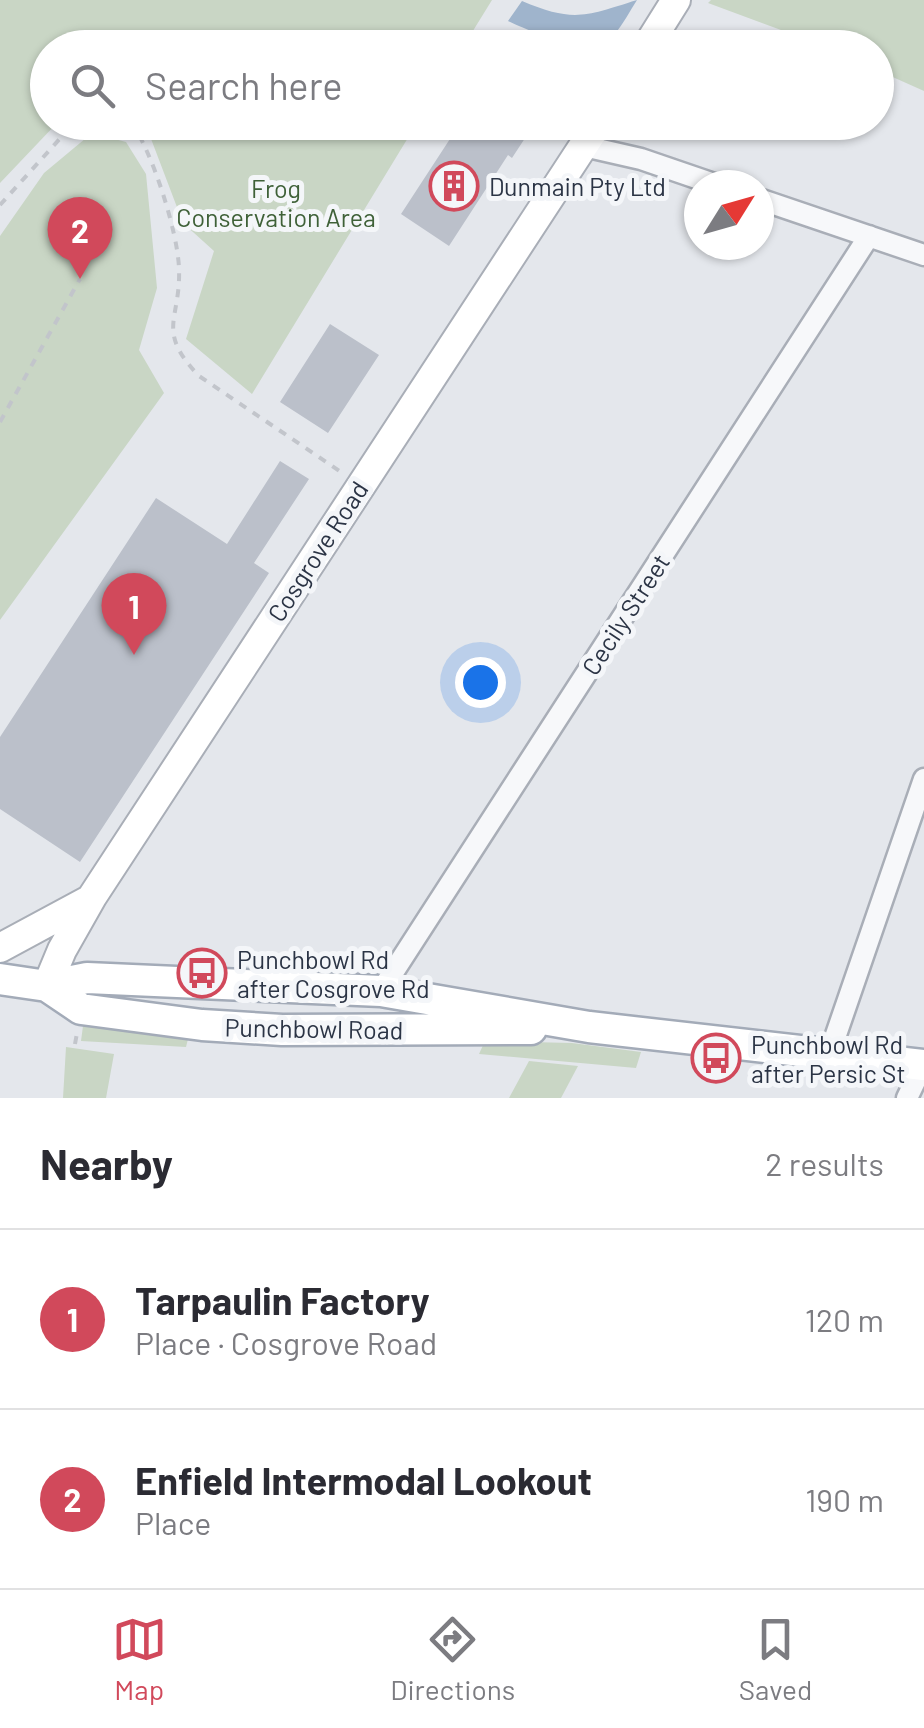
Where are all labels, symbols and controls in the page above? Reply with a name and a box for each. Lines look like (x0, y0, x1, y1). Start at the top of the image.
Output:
search box (30, 30, 894, 140)
icon: search (65, 58, 120, 113)
text: Search here (145, 62, 343, 108)
building icon: Dunmain Pty Ltd (428, 160, 480, 212)
north arrow (684, 170, 774, 260)
place label: Dunmain Pty Ltd (489, 171, 666, 201)
park label: Frog Conservation Area (176, 173, 376, 232)
pin: 2 (48, 196, 112, 279)
street label: Cosgrove Road (260, 475, 374, 627)
street label: Cecily Street (575, 548, 675, 680)
pin: 1 (102, 572, 166, 655)
your location (455, 657, 506, 708)
place label: Punchbowl Rd after Cosgrove Rd (237, 944, 430, 1003)
bus stop icon: Punchbowl Rd after Cosgrove Rd (176, 947, 228, 999)
street label: Punchbowl Road (224, 1011, 404, 1045)
place label: Punchbowl Rd after Persic St (751, 1029, 906, 1088)
bus stop icon: Punchbowl Rd after Persic St (690, 1032, 742, 1084)
text: Nearby (40, 1138, 173, 1188)
text: 2 results (765, 1144, 884, 1182)
text: Tarpaulin Factory (135, 1277, 430, 1323)
text: 1 (67, 1300, 78, 1338)
text: 120 m (805, 1300, 884, 1338)
text: Place · Cosgrove Road (135, 1323, 437, 1361)
text: Enfield Intermodal Lookout (135, 1457, 592, 1503)
text: 2 (64, 1480, 81, 1518)
text: 190 m (805, 1480, 884, 1518)
text: Place (135, 1503, 211, 1541)
tab: Map (112, 1612, 167, 1706)
tab: Directions (390, 1612, 515, 1706)
tab: Saved (739, 1612, 812, 1706)

